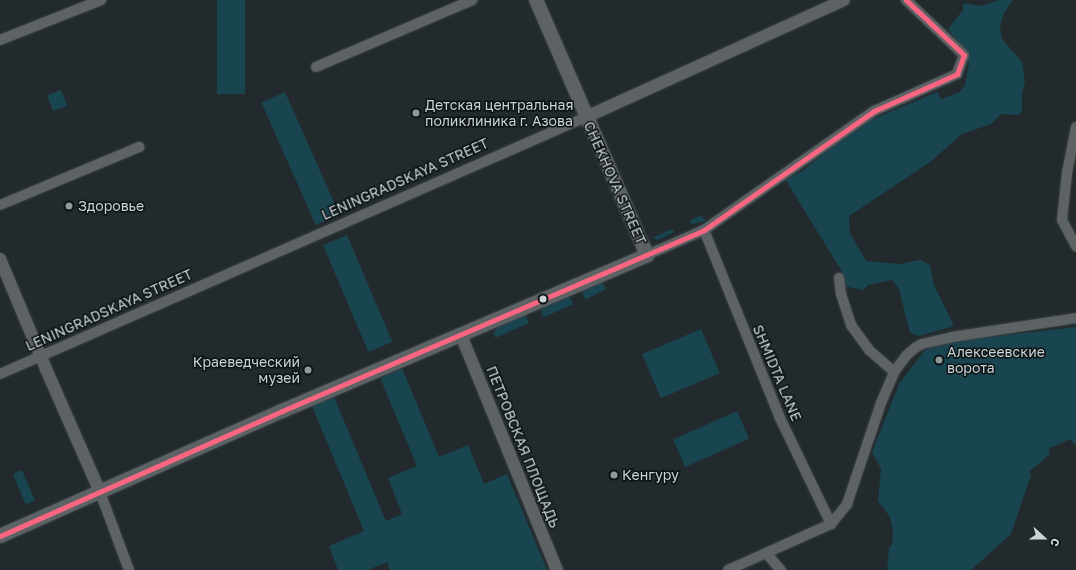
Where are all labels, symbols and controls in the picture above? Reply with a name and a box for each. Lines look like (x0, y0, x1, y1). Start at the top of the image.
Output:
place label: Детская центральная поликлиника г. Азова (425, 97, 573, 130)
marker: Детская центральная поликлиника г. Азова (410, 107, 422, 119)
street label: CHEKHOVA STREET (580, 119, 650, 247)
street label: LENINGRADSKAYA STREET (319, 135, 491, 223)
place label: Здоровье (78, 198, 144, 214)
marker: Здоровье (63, 200, 75, 212)
street label: LENINGRADSKAYA STREET (23, 266, 195, 354)
unlabelled marker (538, 294, 548, 304)
street label: SHMIDTA LANE (749, 322, 805, 424)
place label: Алексеевские ворота (947, 344, 1045, 376)
place label: Краеведческий музей (193, 354, 300, 386)
marker: Алексеевские ворота (934, 355, 944, 365)
street label: ПЕТРОВСКАЯ ПЛОЩАДЬ (483, 364, 563, 530)
marker: Краеведческий музей (303, 365, 313, 375)
place label: Кенгуру (622, 467, 679, 483)
marker: Кенгуру (609, 470, 619, 480)
north arrow (1024, 518, 1064, 558)
text: С (1048, 537, 1063, 548)

